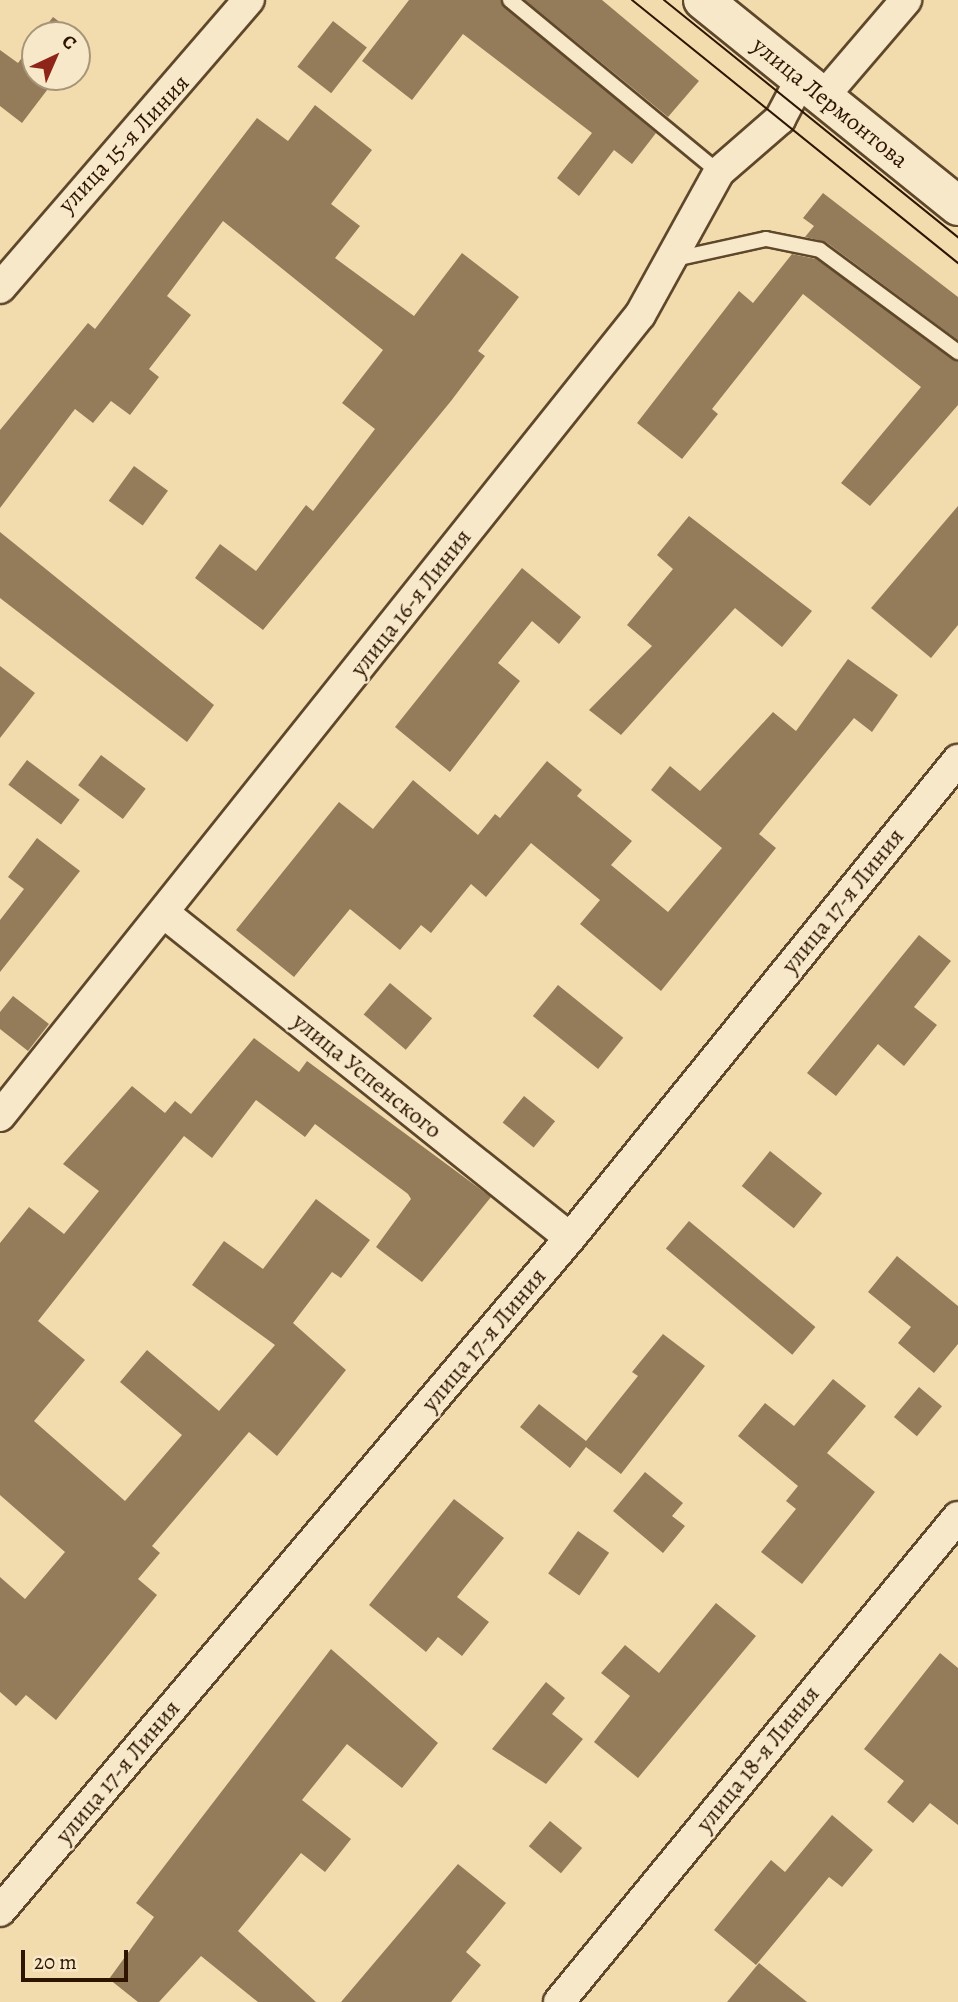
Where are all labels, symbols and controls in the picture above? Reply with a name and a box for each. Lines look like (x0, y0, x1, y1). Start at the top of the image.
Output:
north arrow (21, 21, 91, 91)
text: С (56, 29, 82, 56)
street label: улица Лермонтова (746, 31, 914, 175)
street label: улица 15-я Линия (53, 69, 195, 219)
street label: улица 16-я Линия (344, 523, 478, 683)
street label: улица 17-я Линия (776, 823, 910, 979)
street label: улица Успенского (287, 1007, 447, 1145)
street label: улица 17-я Линия (416, 1262, 552, 1418)
street label: улица 18-я Линия (690, 1680, 826, 1838)
street label: улица 17-я Линия (50, 1694, 186, 1850)
scale bar (24, 1936, 131, 1980)
text: 20 m (34, 1948, 77, 1976)

